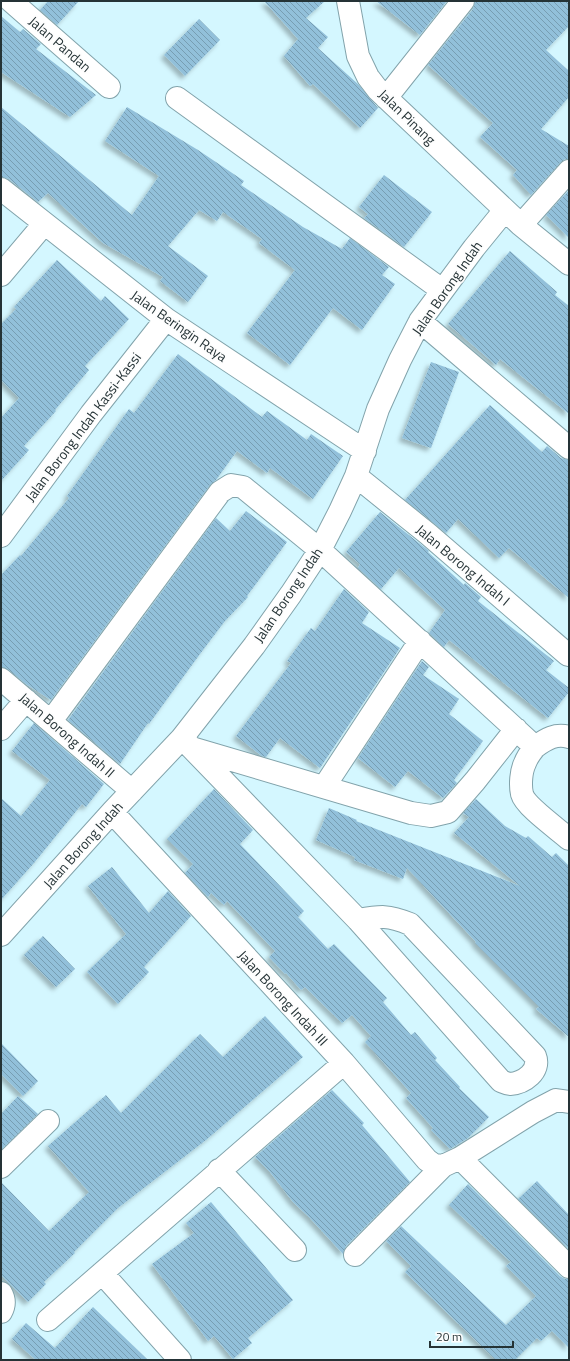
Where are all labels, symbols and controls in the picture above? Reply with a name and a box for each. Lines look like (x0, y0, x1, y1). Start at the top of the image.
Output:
street label: Jalan Pandan (25, 11, 96, 77)
street label: Jalan Pinang (374, 84, 441, 149)
street label: Jalan Borong Indah (406, 236, 487, 339)
street label: Jalan Beringin Raya (127, 285, 232, 367)
street label: Jalan Borong Indah Kassi-Kassi (19, 348, 146, 506)
street label: Jalan Borong Indah I (412, 519, 515, 610)
street label: Jalan Borong Indah (248, 543, 327, 646)
street label: Jalan Borong Indah II (15, 687, 120, 782)
street label: Jalan Borong Indah (38, 796, 127, 893)
street label: Jalan Borong Indah III (233, 945, 333, 1050)
scale bar (430, 1323, 513, 1349)
text: 20 m (436, 1327, 462, 1346)

